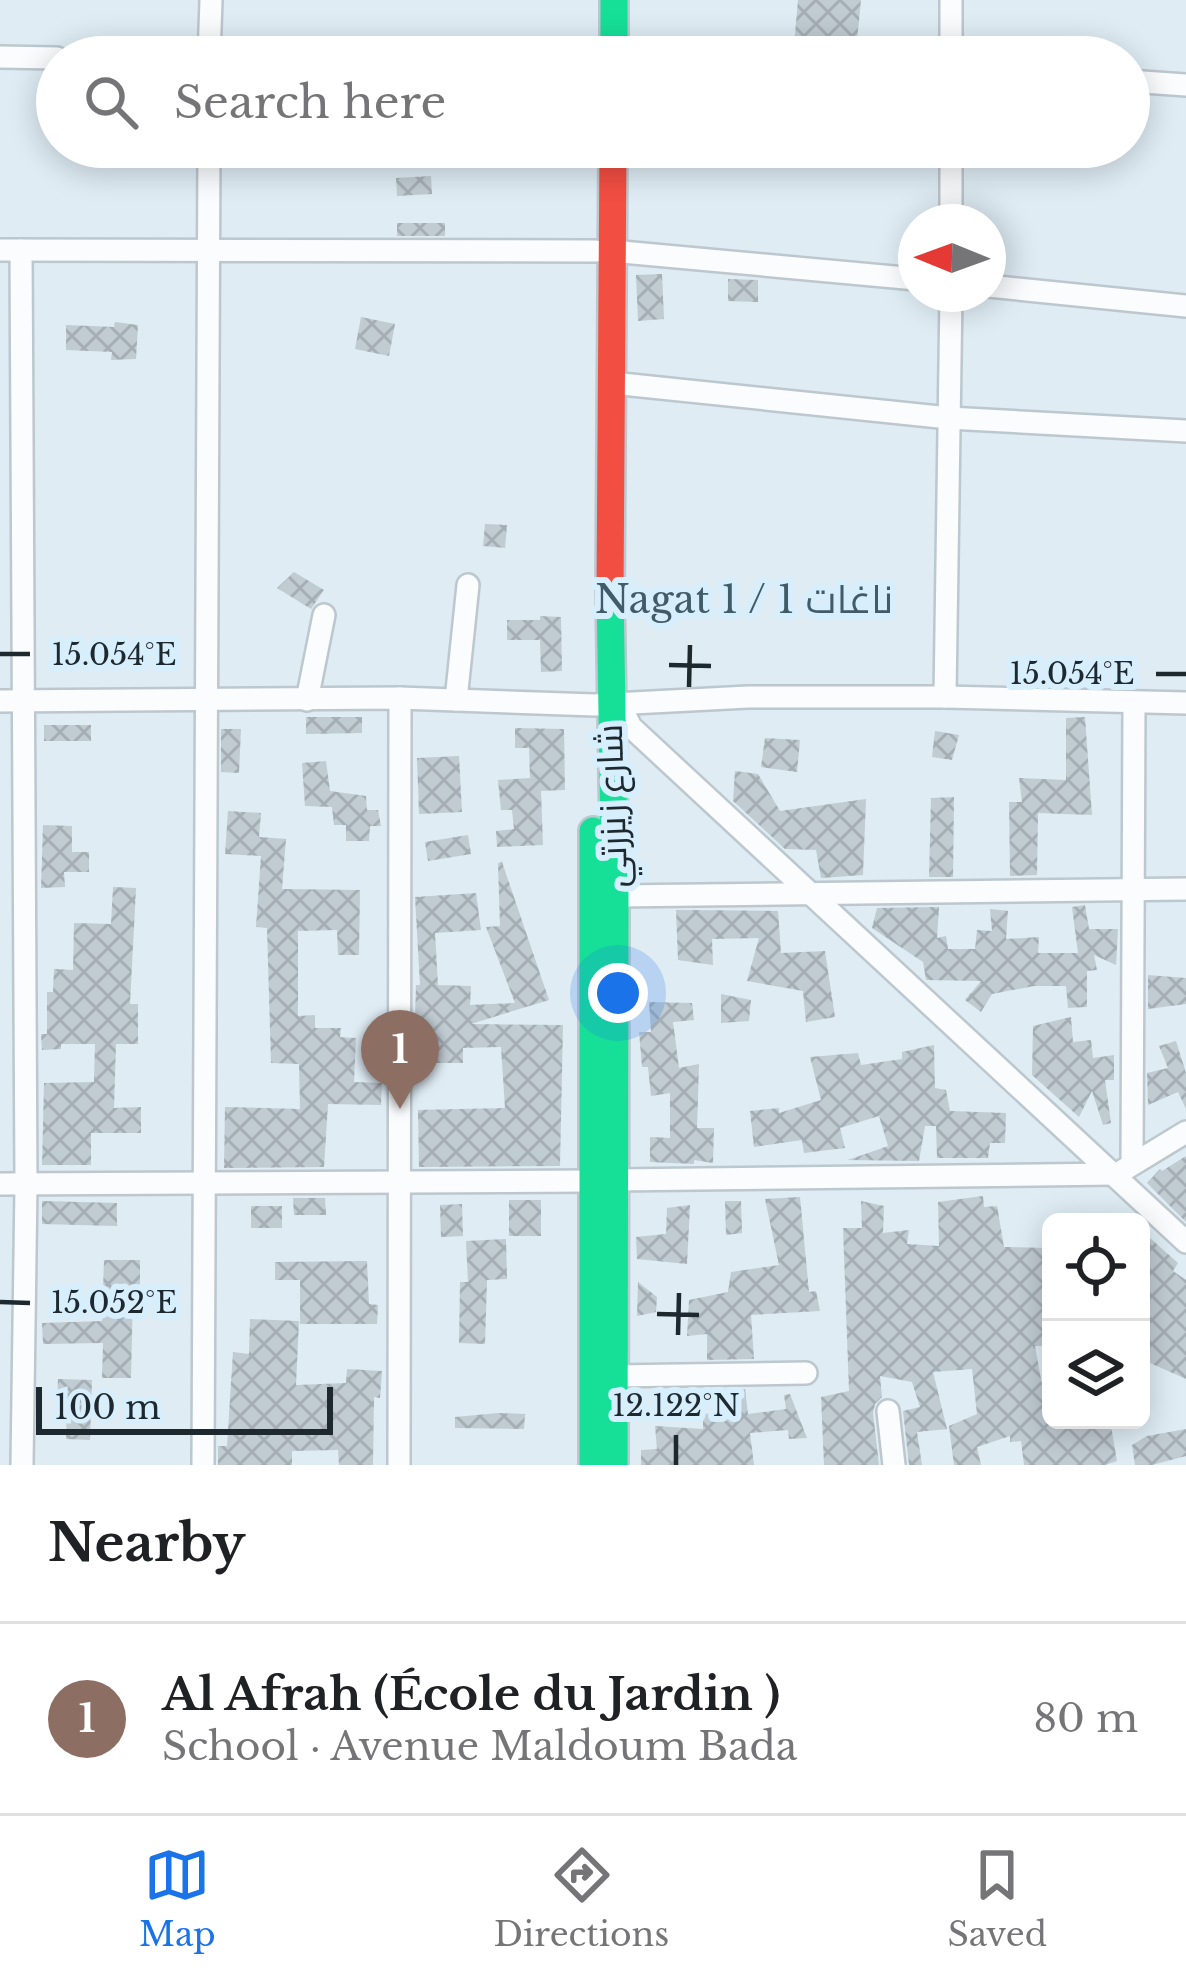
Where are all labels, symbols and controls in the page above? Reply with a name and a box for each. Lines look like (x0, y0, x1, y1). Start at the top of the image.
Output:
search box (36, 36, 1150, 168)
icon: search (78, 69, 144, 135)
text: Search here (174, 74, 446, 130)
north arrow (898, 204, 1006, 312)
district label: Nagat 1 / ناغات 1 (595, 575, 893, 624)
text: 15.054°E (51, 636, 177, 673)
text: 15.054°E (1009, 655, 1135, 692)
street label: شارع زيزرتي (587, 723, 643, 889)
your location (588, 963, 648, 1023)
pin: 1 (361, 1010, 439, 1109)
map controls (1042, 1213, 1150, 1429)
button: locate (1042, 1213, 1150, 1321)
text: 15.052°E (51, 1284, 177, 1321)
button: layers (1042, 1321, 1150, 1429)
scale bar (36, 1381, 333, 1434)
text: 100 m (54, 1387, 161, 1428)
text: 12.122°N (612, 1387, 740, 1424)
text: Nearby (48, 1512, 245, 1575)
text: Al Afrah (École du Jardin ) (162, 1666, 780, 1722)
text: 1 (78, 1694, 96, 1743)
text: 80 m (1033, 1694, 1138, 1743)
text: School · Avenue Maldoum Bada (162, 1722, 797, 1771)
tab: Map (139, 1842, 216, 1955)
tab: Directions (494, 1842, 669, 1955)
tab: Saved (947, 1842, 1047, 1955)

